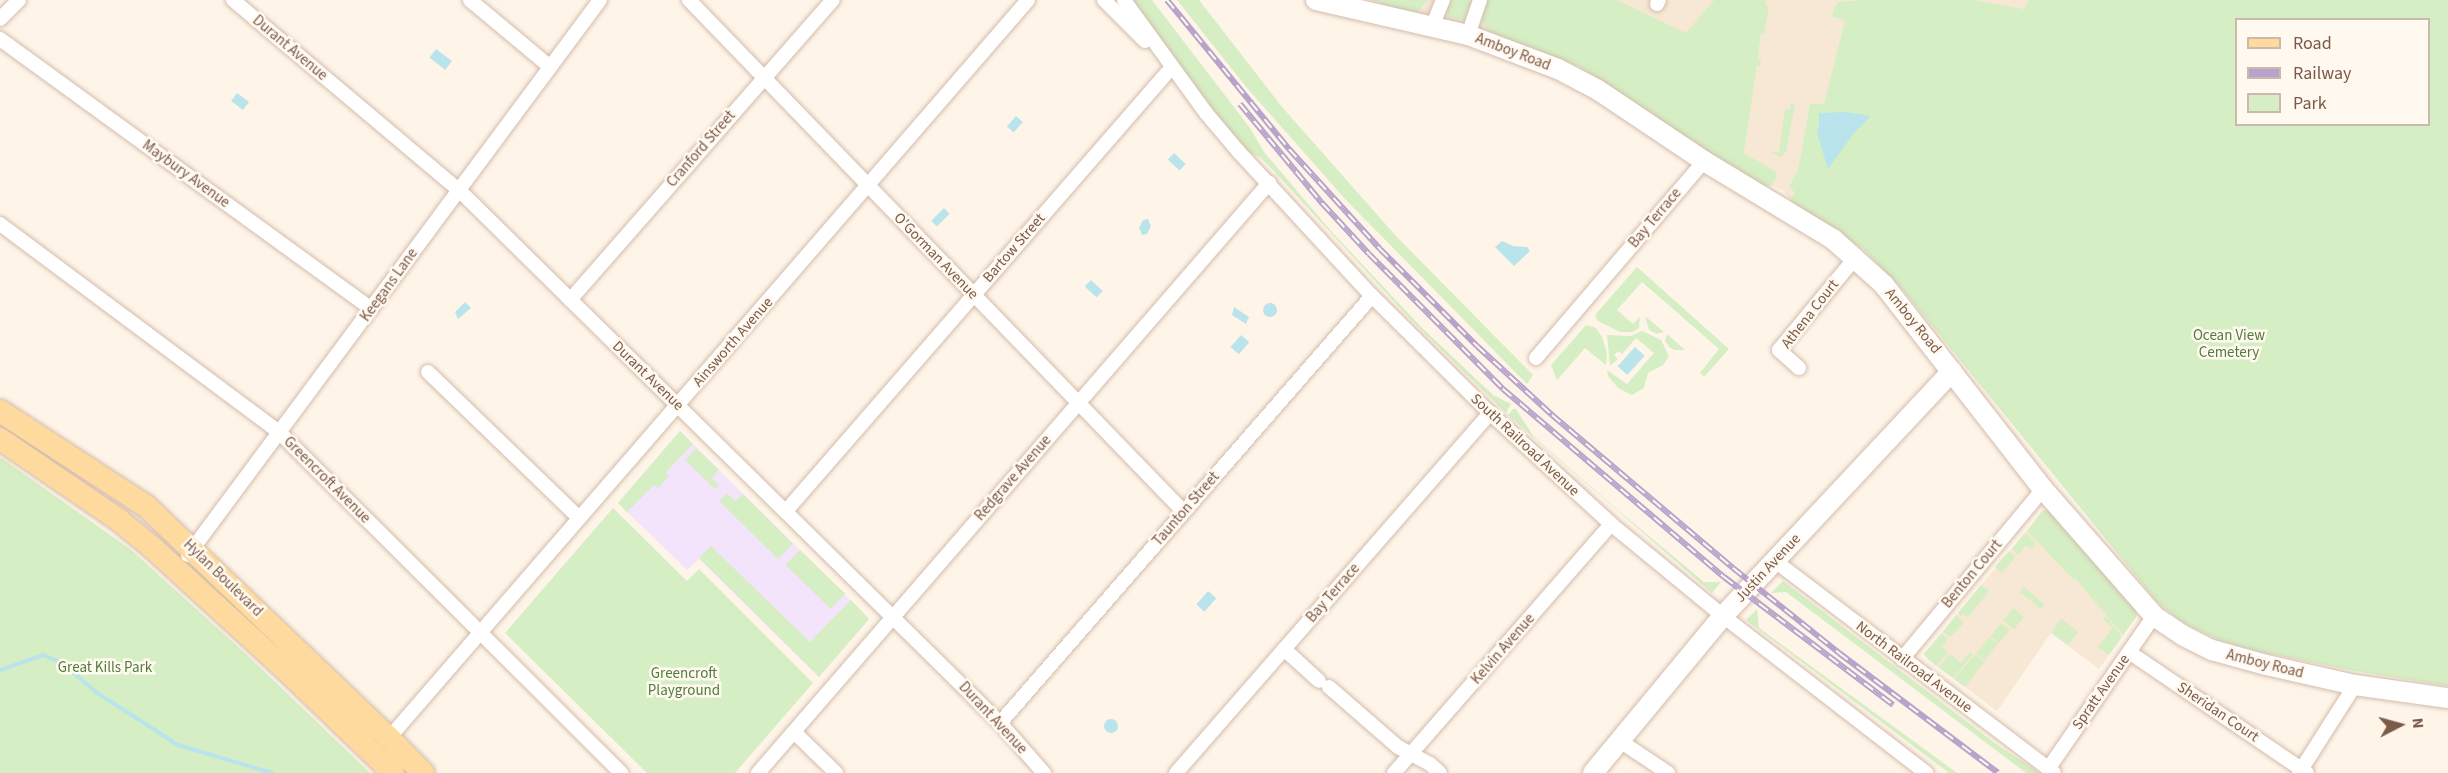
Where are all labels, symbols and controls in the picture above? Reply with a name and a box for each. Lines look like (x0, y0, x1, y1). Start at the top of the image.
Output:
street label: Durant Avenue (249, 11, 331, 85)
legend (2235, 18, 2430, 126)
street label: Amboy Road (1473, 29, 1553, 75)
text: Road (2293, 31, 2332, 56)
text: Railway (2293, 61, 2352, 86)
text: Park (2293, 91, 2327, 116)
street label: Cranford Street (663, 107, 739, 191)
street label: Maybury Avenue (139, 136, 233, 212)
street label: Bay Terrace (1625, 184, 1685, 252)
street label: O'Gorman Avenue (890, 209, 982, 303)
street label: Bartow Street (979, 210, 1049, 286)
street label: Keegans Lane (356, 245, 422, 325)
street label: Athena Court (1778, 276, 1842, 352)
street label: Amboy Road (1881, 285, 1945, 357)
street label: Ainsworth Avenue (689, 294, 777, 390)
park label: Ocean View Cemetery (2193, 326, 2265, 361)
street label: Durant Avenue (609, 337, 687, 415)
street label: South Railroad Avenue (1467, 390, 1583, 500)
street label: Redgrave Avenue (971, 431, 1055, 525)
street label: Greencroft Avenue (280, 433, 374, 527)
street label: Taunton Street (1149, 468, 1223, 550)
street label: Justin Avenue (1732, 530, 1804, 606)
street label: Hylan Boulevard (180, 536, 266, 620)
street label: Benton Court (1938, 536, 2006, 612)
street label: Bay Terrace (1302, 560, 1364, 626)
street label: Kelvin Avenue (1467, 610, 1539, 688)
street label: North Railroad Avenue (1852, 617, 1976, 717)
street label: Amboy Road (2224, 646, 2306, 682)
street label: Spratt Avenue (2069, 651, 2133, 733)
park label: Great Kills Park (58, 659, 152, 677)
park label: Greencroft Playground (648, 664, 720, 699)
street label: Durant Avenue (955, 678, 1031, 758)
street label: Sheridan Court (2174, 678, 2262, 746)
north arrow (2370, 695, 2430, 755)
text: N (2406, 717, 2429, 730)

